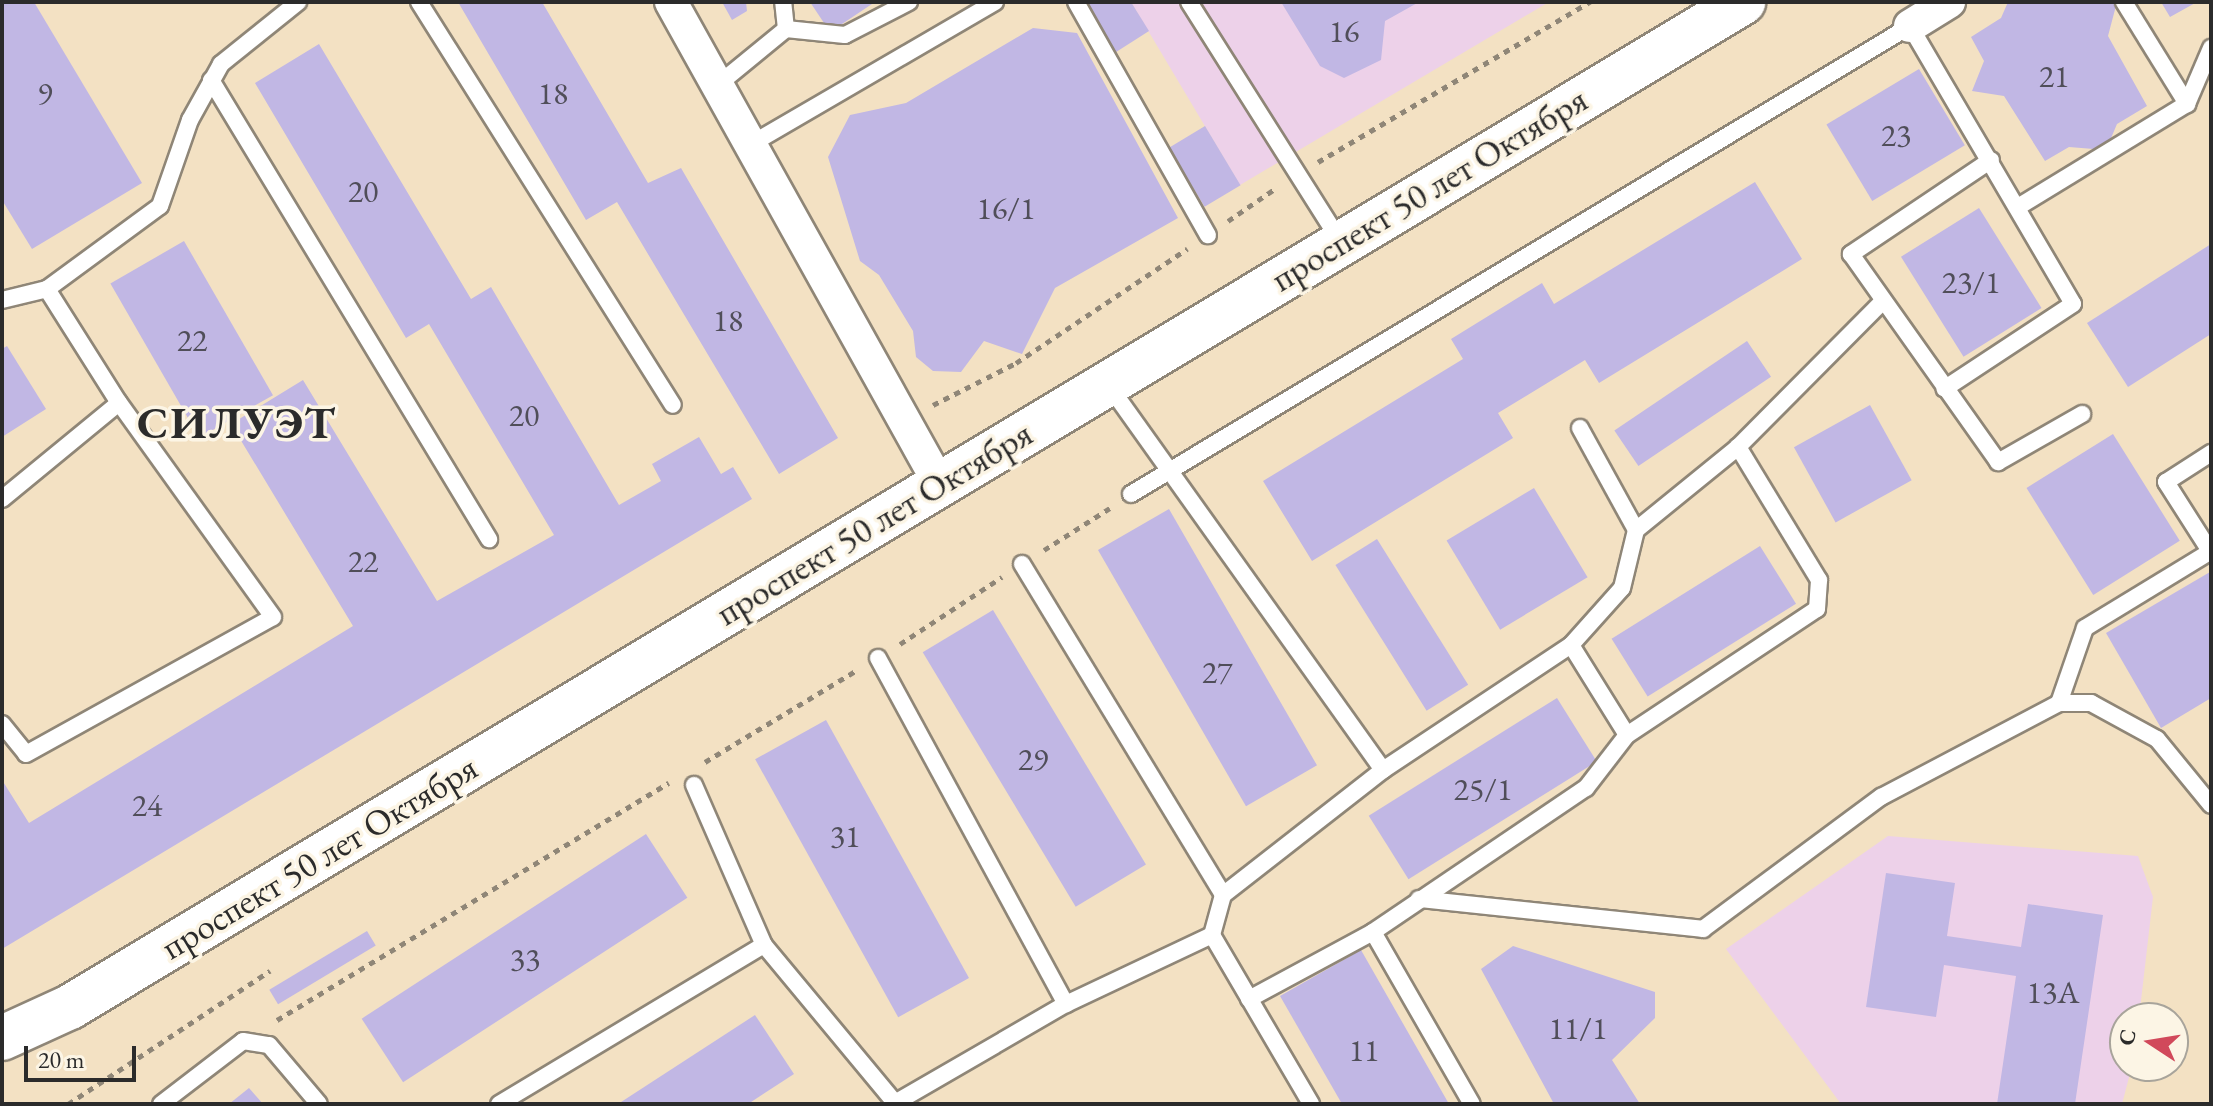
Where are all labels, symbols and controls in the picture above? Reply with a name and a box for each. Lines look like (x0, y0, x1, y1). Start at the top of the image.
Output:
house number: 16 (1329, 12, 1359, 50)
house number: 21 (2039, 57, 2069, 95)
house number: 9 (37, 74, 53, 112)
house number: 18 (538, 74, 568, 112)
street label: проспект 50 лет Октября (1263, 78, 1595, 300)
house number: 23 (1881, 116, 1911, 154)
house number: 20 (348, 172, 378, 210)
house number: 16/1 (977, 189, 1035, 227)
house number: 23/1 (1942, 263, 2000, 301)
house number: 18 (713, 301, 743, 339)
house number: 22 (177, 321, 207, 359)
house number: 20 (509, 396, 539, 434)
district label: СИЛУЭТ (137, 397, 337, 449)
street label: проспект 50 лет Октября (708, 412, 1040, 634)
house number: 22 (348, 542, 378, 580)
house number: 27 (1202, 653, 1232, 691)
house number: 29 (1018, 740, 1048, 778)
street label: проспект 50 лет Октября (153, 746, 485, 968)
house number: 25/1 (1454, 770, 1512, 808)
house number: 24 (132, 786, 162, 824)
house number: 31 (830, 817, 860, 855)
house number: 33 (510, 940, 540, 978)
house number: 13А (2027, 973, 2079, 1011)
north arrow (2109, 1002, 2189, 1082)
house number: 11/1 (1549, 1009, 1607, 1047)
text: С (2111, 1027, 2143, 1048)
scale bar (28, 1030, 140, 1080)
house number: 11 (1349, 1031, 1379, 1069)
text: 20 m (38, 1044, 85, 1075)

